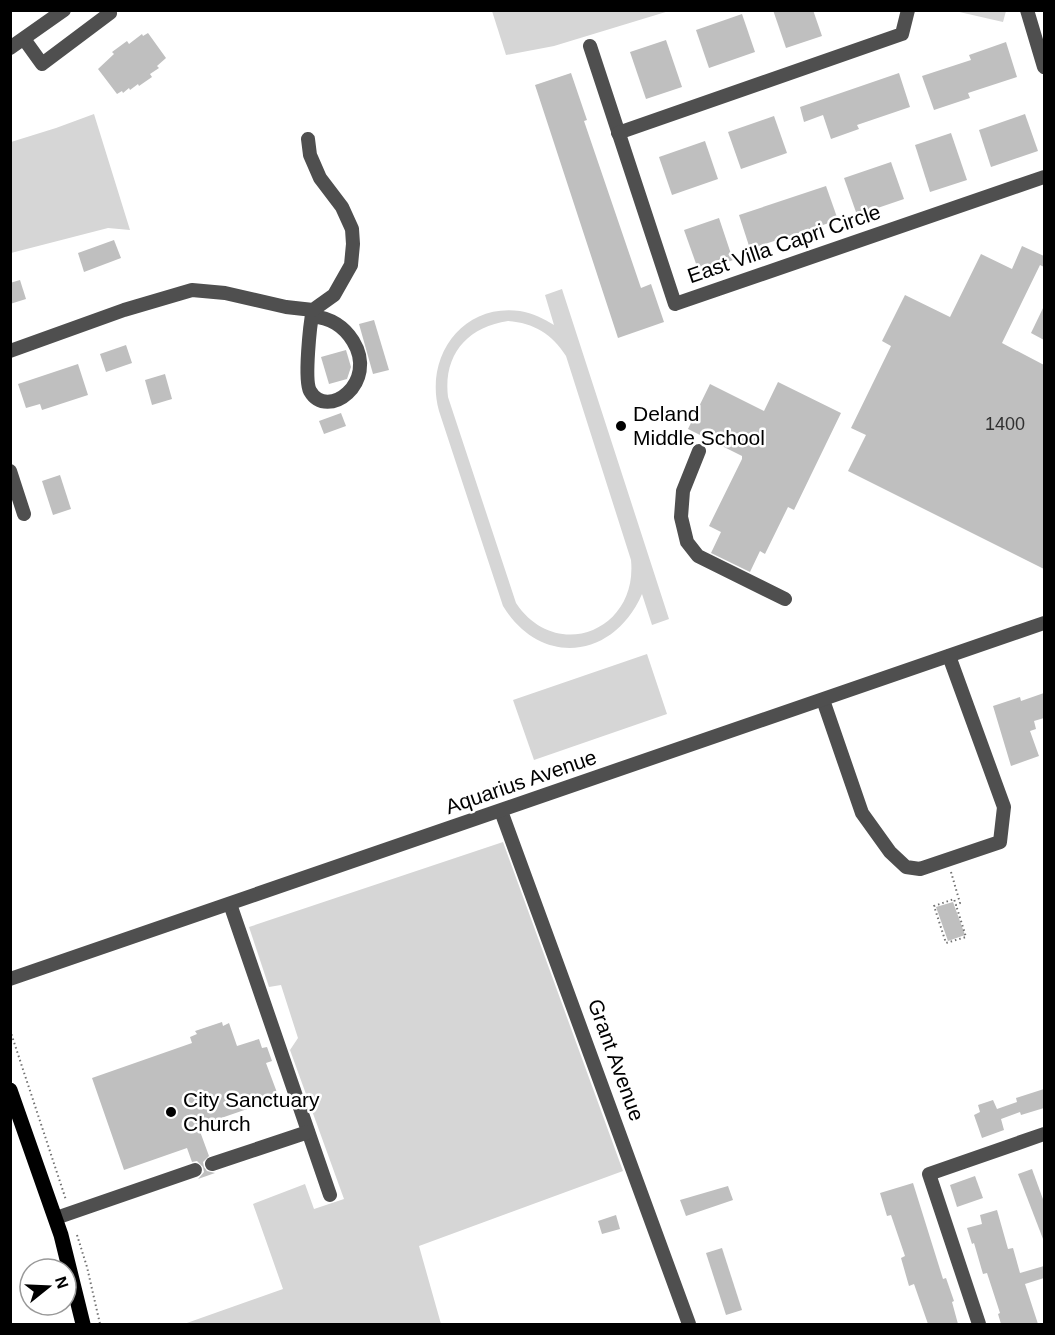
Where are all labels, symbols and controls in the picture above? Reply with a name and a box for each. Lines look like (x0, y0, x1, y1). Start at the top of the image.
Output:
street label: East Villa Capri Circle (684, 200, 883, 287)
place label: Deland Middle School (633, 402, 765, 449)
house number: 1400 (985, 414, 1025, 434)
marker: Deland Middle School (614, 419, 628, 433)
street label: Aquarius Avenue (442, 745, 599, 818)
street label: Grant Avenue (584, 996, 649, 1124)
place label: City Sanctuary Church (183, 1088, 320, 1135)
marker: City Sanctuary Church (164, 1105, 178, 1119)
north arrow (18, 1257, 78, 1317)
text: N (52, 1274, 72, 1291)

